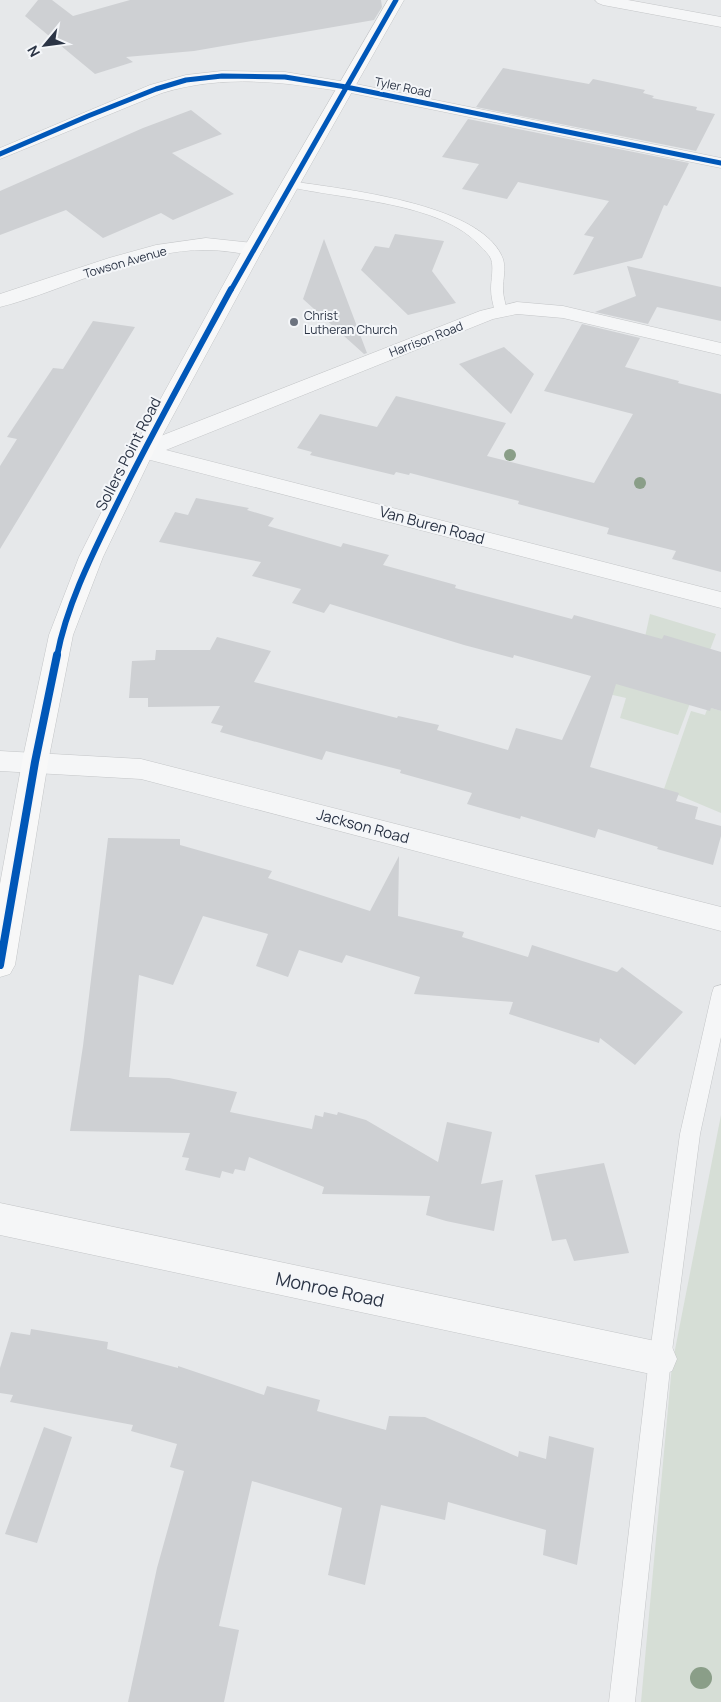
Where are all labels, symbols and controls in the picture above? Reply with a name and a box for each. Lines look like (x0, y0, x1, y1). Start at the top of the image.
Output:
north arrow (20, 20, 70, 70)
text: N (22, 43, 44, 61)
street label: Tyler Road (373, 73, 433, 101)
street label: Towson Avenue (81, 242, 169, 282)
place label: Christ Lutheran Church (304, 307, 397, 338)
marker: Christ Lutheran Church (288, 316, 300, 328)
street label: Harrison Road (387, 317, 465, 361)
street label: Sollers Point Road (90, 394, 166, 514)
street label: Van Buren Road (377, 501, 487, 549)
street label: Jackson Road (314, 804, 412, 848)
street label: Monroe Road (274, 1266, 386, 1312)

